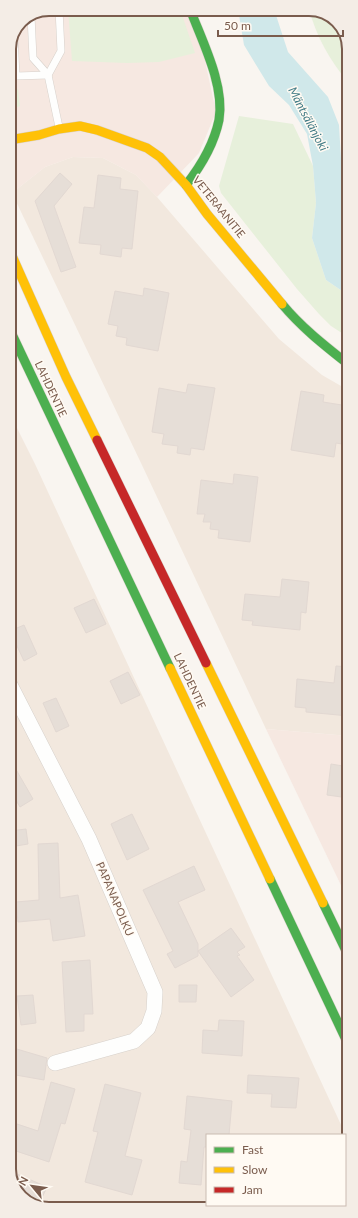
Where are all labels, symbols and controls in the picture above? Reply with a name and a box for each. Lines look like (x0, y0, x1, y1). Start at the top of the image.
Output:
scale bar (218, 12, 343, 38)
text: 50 m (224, 18, 251, 33)
water label: Mäntsälänjoki (285, 84, 332, 154)
street label: VETERAANITIE (190, 173, 248, 240)
street label: LAHDENTIE (33, 359, 70, 419)
street label: LAHDENTIE (172, 651, 209, 711)
street label: PAPANAPOLKU (94, 860, 137, 938)
legend (206, 1134, 346, 1206)
text: Fast (242, 1142, 264, 1157)
text: Slow (242, 1162, 268, 1177)
north arrow (12, 1166, 52, 1206)
text: N (15, 1174, 31, 1188)
text: Jam (242, 1182, 263, 1197)

